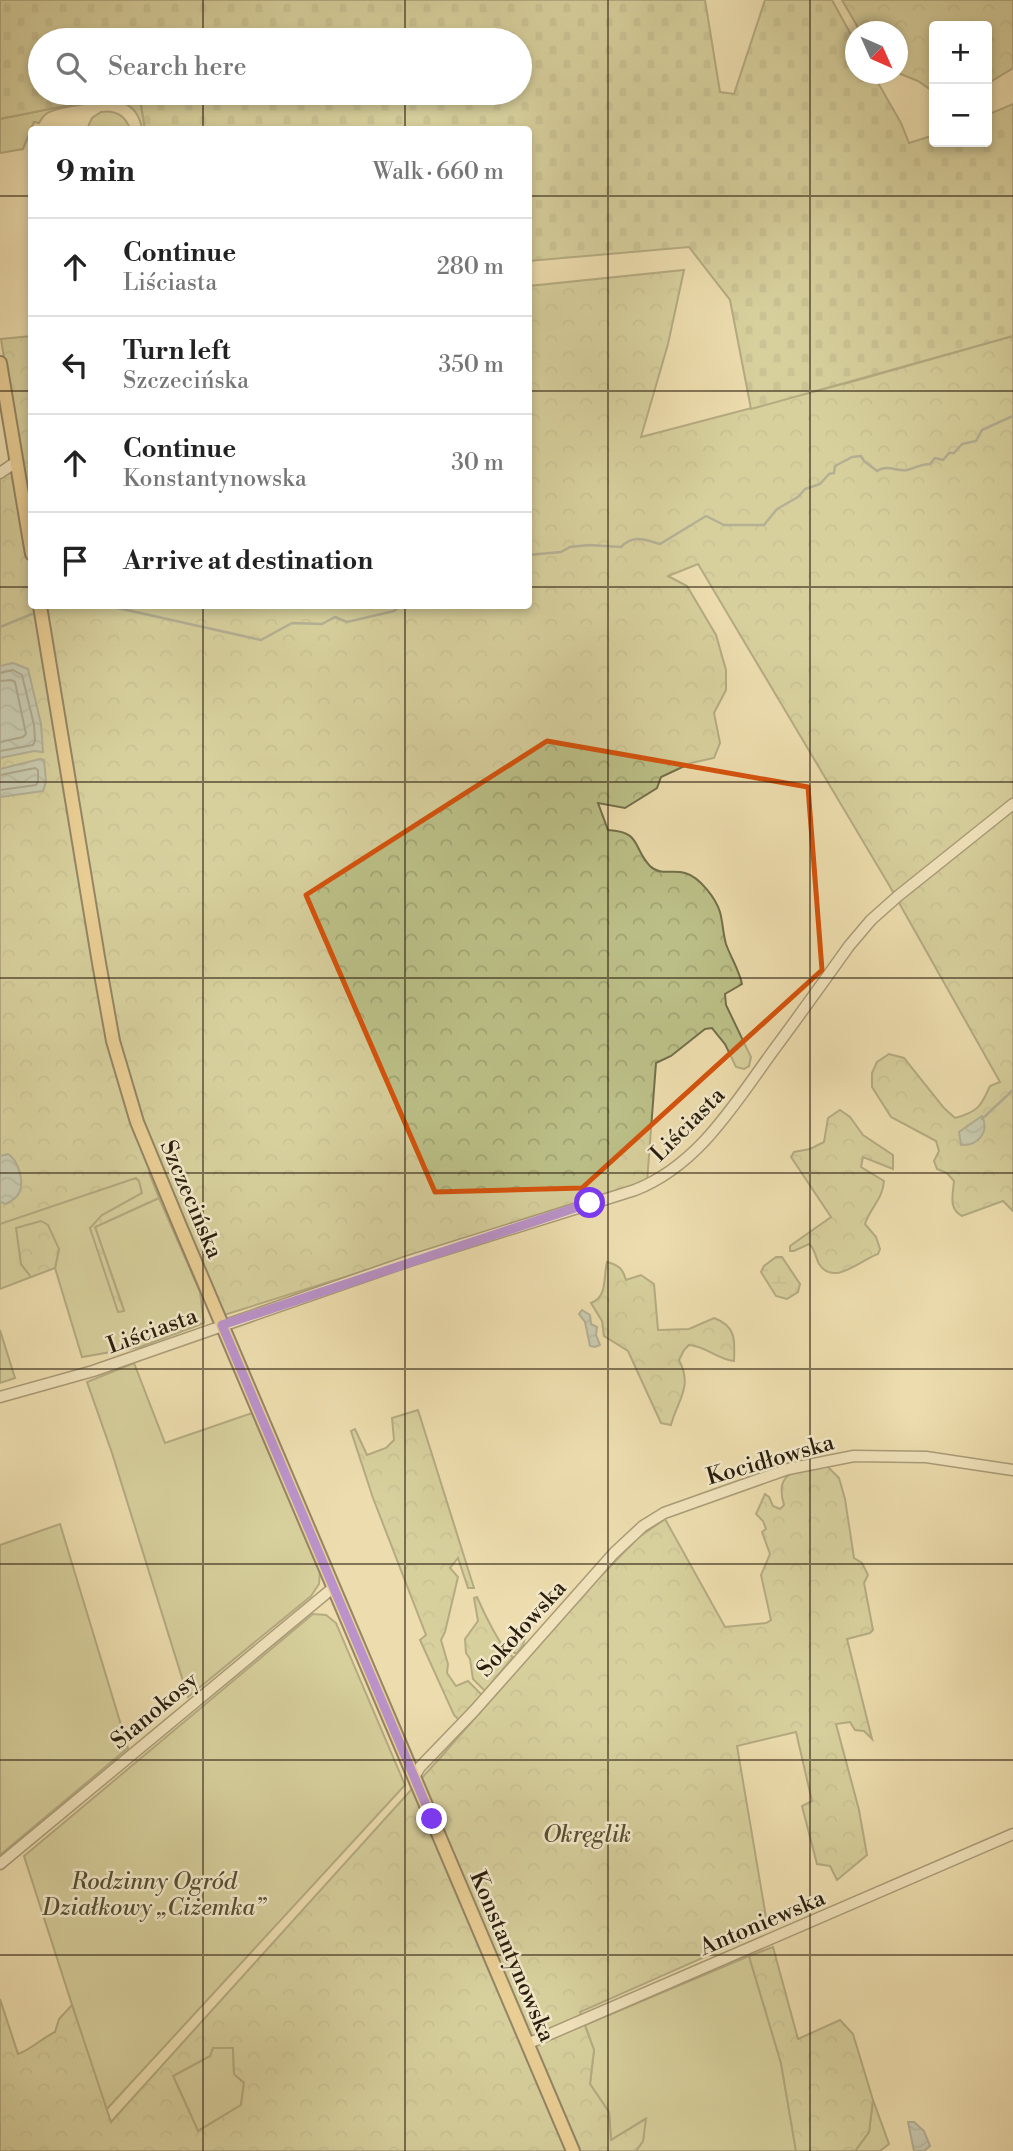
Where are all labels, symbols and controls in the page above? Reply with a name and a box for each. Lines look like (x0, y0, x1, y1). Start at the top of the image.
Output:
north arrow (845, 21, 908, 84)
map controls (929, 21, 992, 147)
button: + (929, 21, 992, 84)
search box (28, 28, 532, 105)
icon: search (52, 48, 90, 86)
text: Search here (108, 51, 247, 83)
button: − (929, 84, 992, 147)
text: 9 min (56, 153, 135, 191)
text: Walk · 660 m (373, 158, 504, 186)
text: Continue (123, 237, 236, 269)
icon: ahead (56, 248, 94, 286)
text: 280 m (437, 253, 504, 281)
text: Liściasta (123, 269, 217, 297)
text: Turn left (123, 335, 231, 367)
icon: left (56, 346, 94, 384)
text: 350 m (438, 351, 504, 379)
text: Szczecińska (123, 367, 249, 395)
text: Continue (123, 433, 236, 465)
icon: ahead (56, 444, 94, 482)
text: 30 m (451, 449, 504, 477)
text: Konstantynowska (123, 465, 307, 493)
icon: arrive (56, 542, 94, 580)
text: Arrive at destination (123, 545, 373, 577)
street label: Liściasta (645, 1081, 731, 1168)
street label: Szczecińska (154, 1136, 229, 1263)
route start (574, 1187, 605, 1218)
street label: Liściasta (103, 1302, 202, 1360)
street label: Kocidłowska (703, 1428, 838, 1492)
street label: Sokołowska (471, 1574, 573, 1683)
street label: Sianokosy (105, 1666, 205, 1755)
route end (416, 1803, 447, 1834)
park label: Okręglik (543, 1821, 631, 1849)
street label: Konstantynowska (463, 1866, 561, 2047)
park label: Rodzinny Ogród Działkowy „Ciżemka” (41, 1868, 267, 1922)
street label: Antoniewska (694, 1884, 830, 1962)

